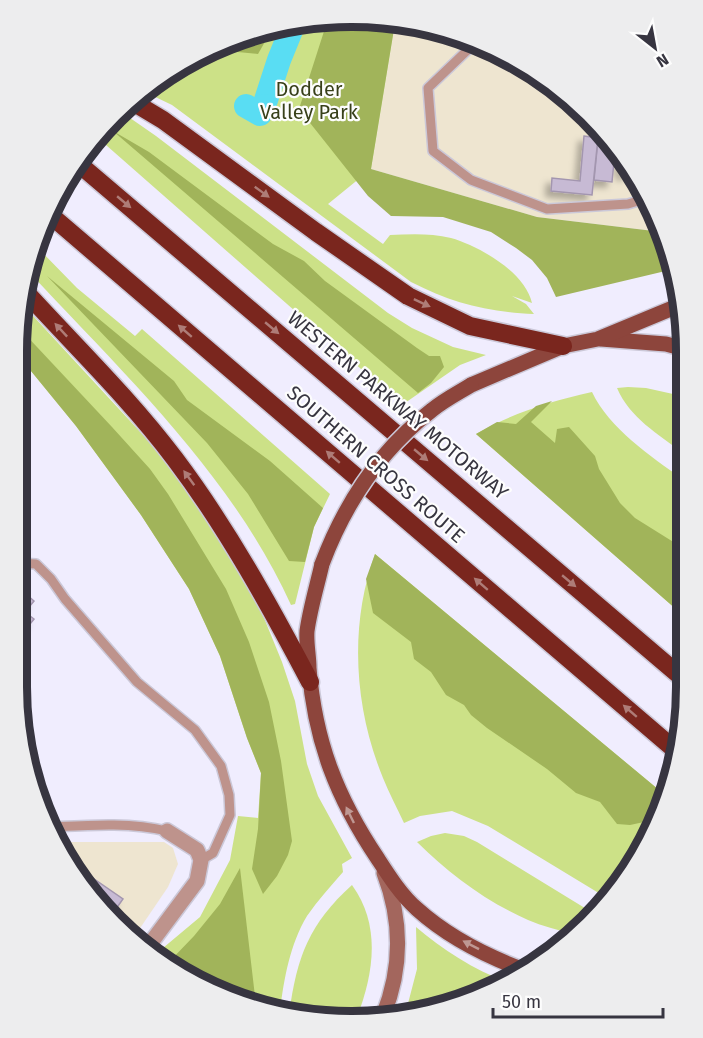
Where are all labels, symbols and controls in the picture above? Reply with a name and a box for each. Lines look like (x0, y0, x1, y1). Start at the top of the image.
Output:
north arrow (625, 18, 685, 78)
text: N (653, 50, 672, 71)
park label: Dodder Valley Park (260, 77, 359, 124)
one-way arrow (253, 186, 269, 198)
one-way arrow (116, 195, 132, 208)
one-way arrow (413, 298, 430, 307)
street label: WESTERN PARKWAY MOTORWAY (283, 306, 513, 504)
one-way arrow (264, 321, 279, 334)
one-way arrow (54, 323, 68, 338)
one-way arrow (177, 324, 193, 337)
street label: SOUTHERN CROSS ROUTE (282, 380, 470, 548)
one-way arrow (413, 448, 429, 461)
one-way arrow (325, 451, 341, 464)
one-way arrow (183, 470, 195, 485)
one-way arrow (561, 574, 576, 587)
one-way arrow (474, 578, 489, 591)
one-way arrow (623, 705, 638, 718)
one-way arrow (346, 806, 355, 823)
one-way arrow (462, 941, 479, 950)
scale bar (493, 981, 662, 1019)
text: 50 m (502, 991, 541, 1013)

